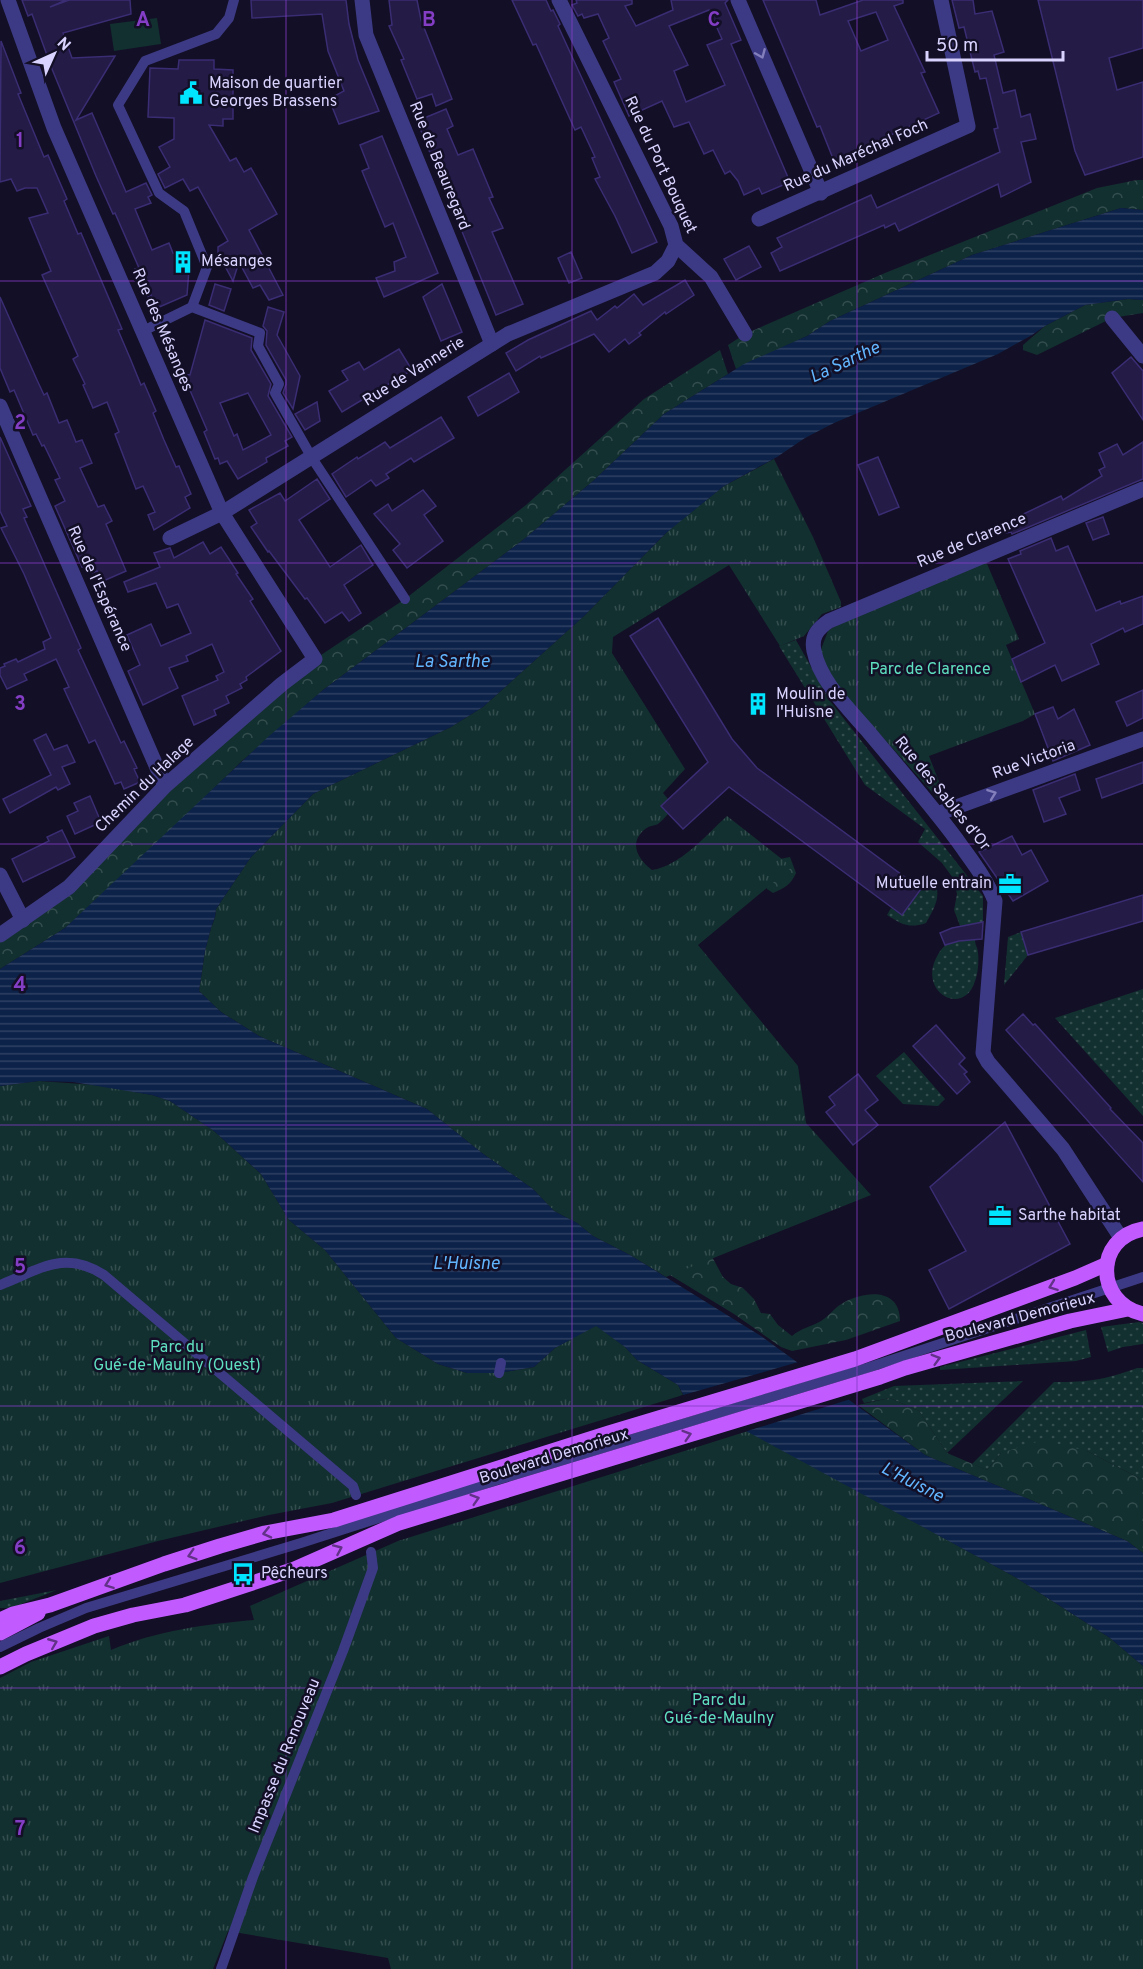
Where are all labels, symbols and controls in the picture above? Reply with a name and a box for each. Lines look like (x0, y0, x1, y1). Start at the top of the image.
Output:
text: A (136, 8, 150, 34)
text: B (422, 8, 436, 34)
text: C (708, 8, 720, 34)
north arrow (24, 24, 84, 84)
scale bar (927, 24, 1064, 62)
text: N (52, 34, 74, 56)
text: 50 m (936, 35, 978, 58)
one-way arrow (754, 47, 766, 58)
place label: Maison de quartier Georges Brassens (209, 74, 342, 112)
public building icon: Maison de quartier Georges Brassens (178, 80, 204, 106)
street label: Rue du Port Bouquet (619, 93, 701, 237)
street label: Rue de Beauregard (404, 99, 474, 233)
street label: Rue du Maréchal Foch (781, 115, 931, 197)
text: 1 (16, 129, 24, 155)
building icon: Mésanges (170, 249, 196, 275)
place label: Mésanges (201, 252, 273, 272)
street label: Rue des Mésanges (127, 265, 197, 395)
street label: Rue de Vannerie (359, 333, 469, 411)
water label: La Sarthe (806, 336, 884, 389)
text: 2 (14, 411, 26, 437)
street label: Rue de Clarence (914, 509, 1030, 573)
street label: Rue de l'Espérance (62, 523, 136, 655)
water label: La Sarthe (415, 651, 490, 674)
park label: Parc de Clarence (869, 660, 991, 680)
place label: Moulin de l'Huisne (776, 685, 845, 723)
building icon: Moulin de l'Huisne (745, 691, 771, 717)
text: 3 (14, 692, 26, 718)
street label: Chemin du Halage (91, 733, 199, 837)
street label: Rue des Sables d'Or (890, 733, 994, 855)
street label: Rue Victoria (990, 736, 1078, 784)
one-way arrow (986, 789, 997, 801)
office icon: Mutuelle entrain (997, 871, 1023, 897)
place label: Mutuelle entrain (876, 874, 992, 894)
text: 4 (14, 973, 26, 999)
office icon: Sarthe habitat (987, 1203, 1013, 1229)
place label: Sarthe habitat (1018, 1206, 1121, 1226)
water label: L'Huisne (432, 1253, 500, 1276)
text: 5 (14, 1255, 26, 1281)
one-way arrow (1048, 1279, 1058, 1292)
street label: Boulevard Demorieux (943, 1288, 1097, 1348)
park label: Parc du Gué-de-Maulny (Ouest) (93, 1338, 261, 1376)
one-way arrow (930, 1354, 941, 1366)
street label: Boulevard Demorieux (477, 1425, 631, 1489)
one-way arrow (681, 1430, 692, 1442)
water label: L'Huisne (877, 1458, 948, 1509)
one-way arrow (469, 1494, 480, 1507)
one-way arrow (263, 1525, 273, 1538)
text: 6 (14, 1536, 26, 1562)
one-way arrow (332, 1545, 343, 1557)
one-way arrow (187, 1548, 198, 1560)
bus stop icon: Pêcheurs (230, 1561, 256, 1587)
place label: Pêcheurs (261, 1564, 328, 1584)
one-way arrow (104, 1576, 115, 1589)
one-way arrow (47, 1638, 58, 1650)
street label: Impasse du Renouveau (245, 1676, 325, 1836)
park label: Parc du Gué-de-Maulny (664, 1691, 774, 1729)
text: 7 (15, 1817, 25, 1843)

